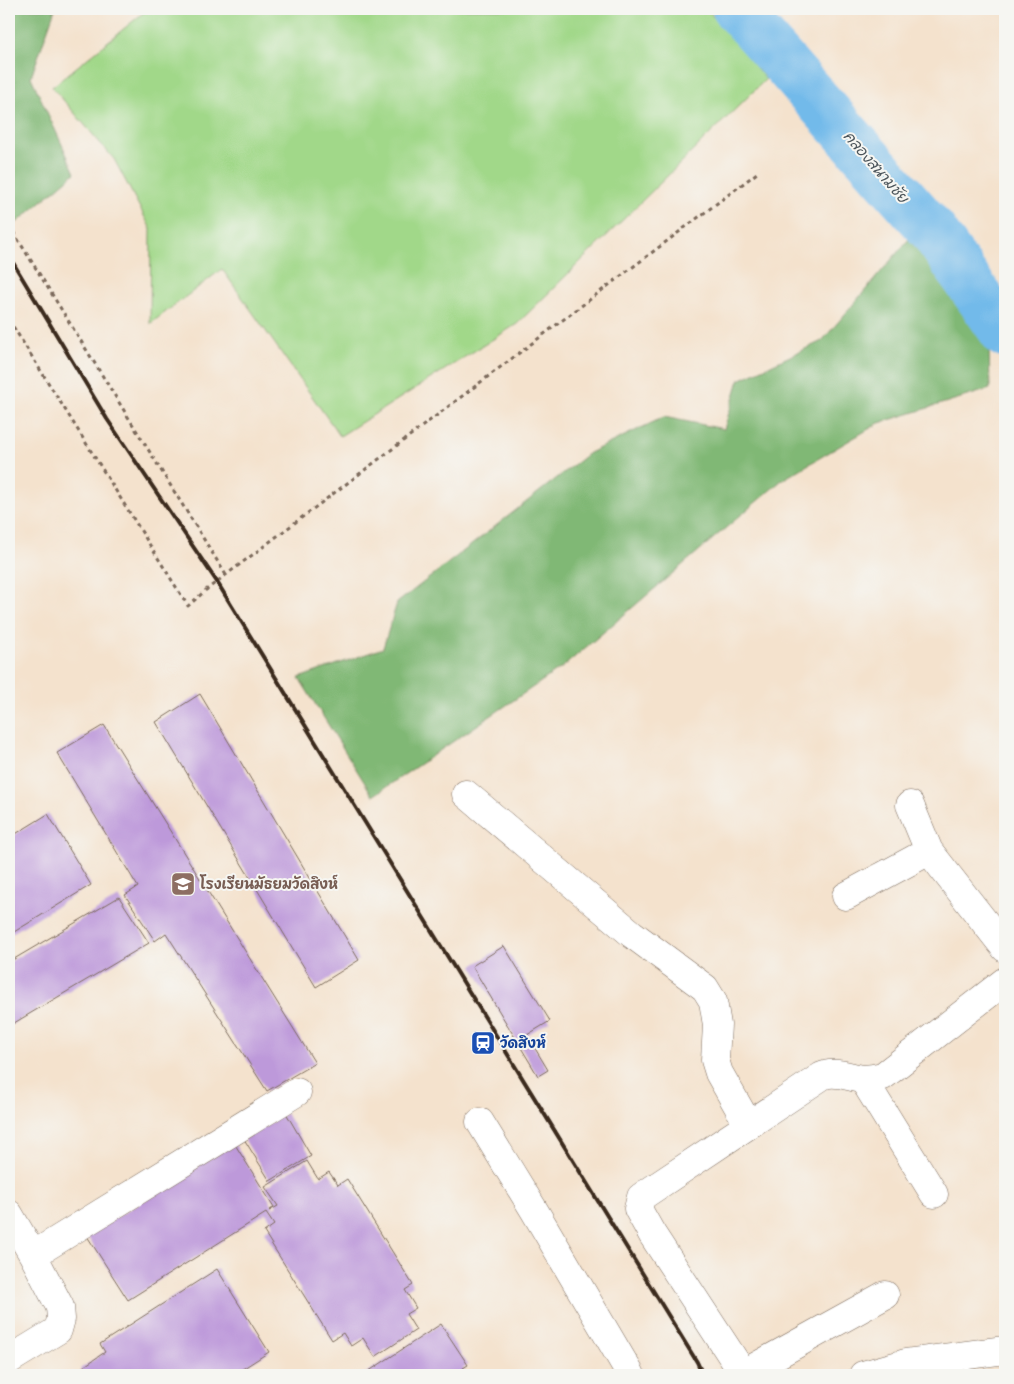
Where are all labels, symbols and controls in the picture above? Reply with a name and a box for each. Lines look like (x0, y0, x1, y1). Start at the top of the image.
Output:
water label: คลองสนามชัย (839, 127, 913, 208)
school or university icon: โรงเรียนมัธยมวัดสิงห์ (170, 871, 196, 897)
place label: โรงเรียนมัธยมวัดสิงห์ (199, 874, 338, 893)
station icon: วัดสิงห์ (470, 1030, 496, 1056)
place label: วัดสิงห์ (500, 1033, 546, 1052)

